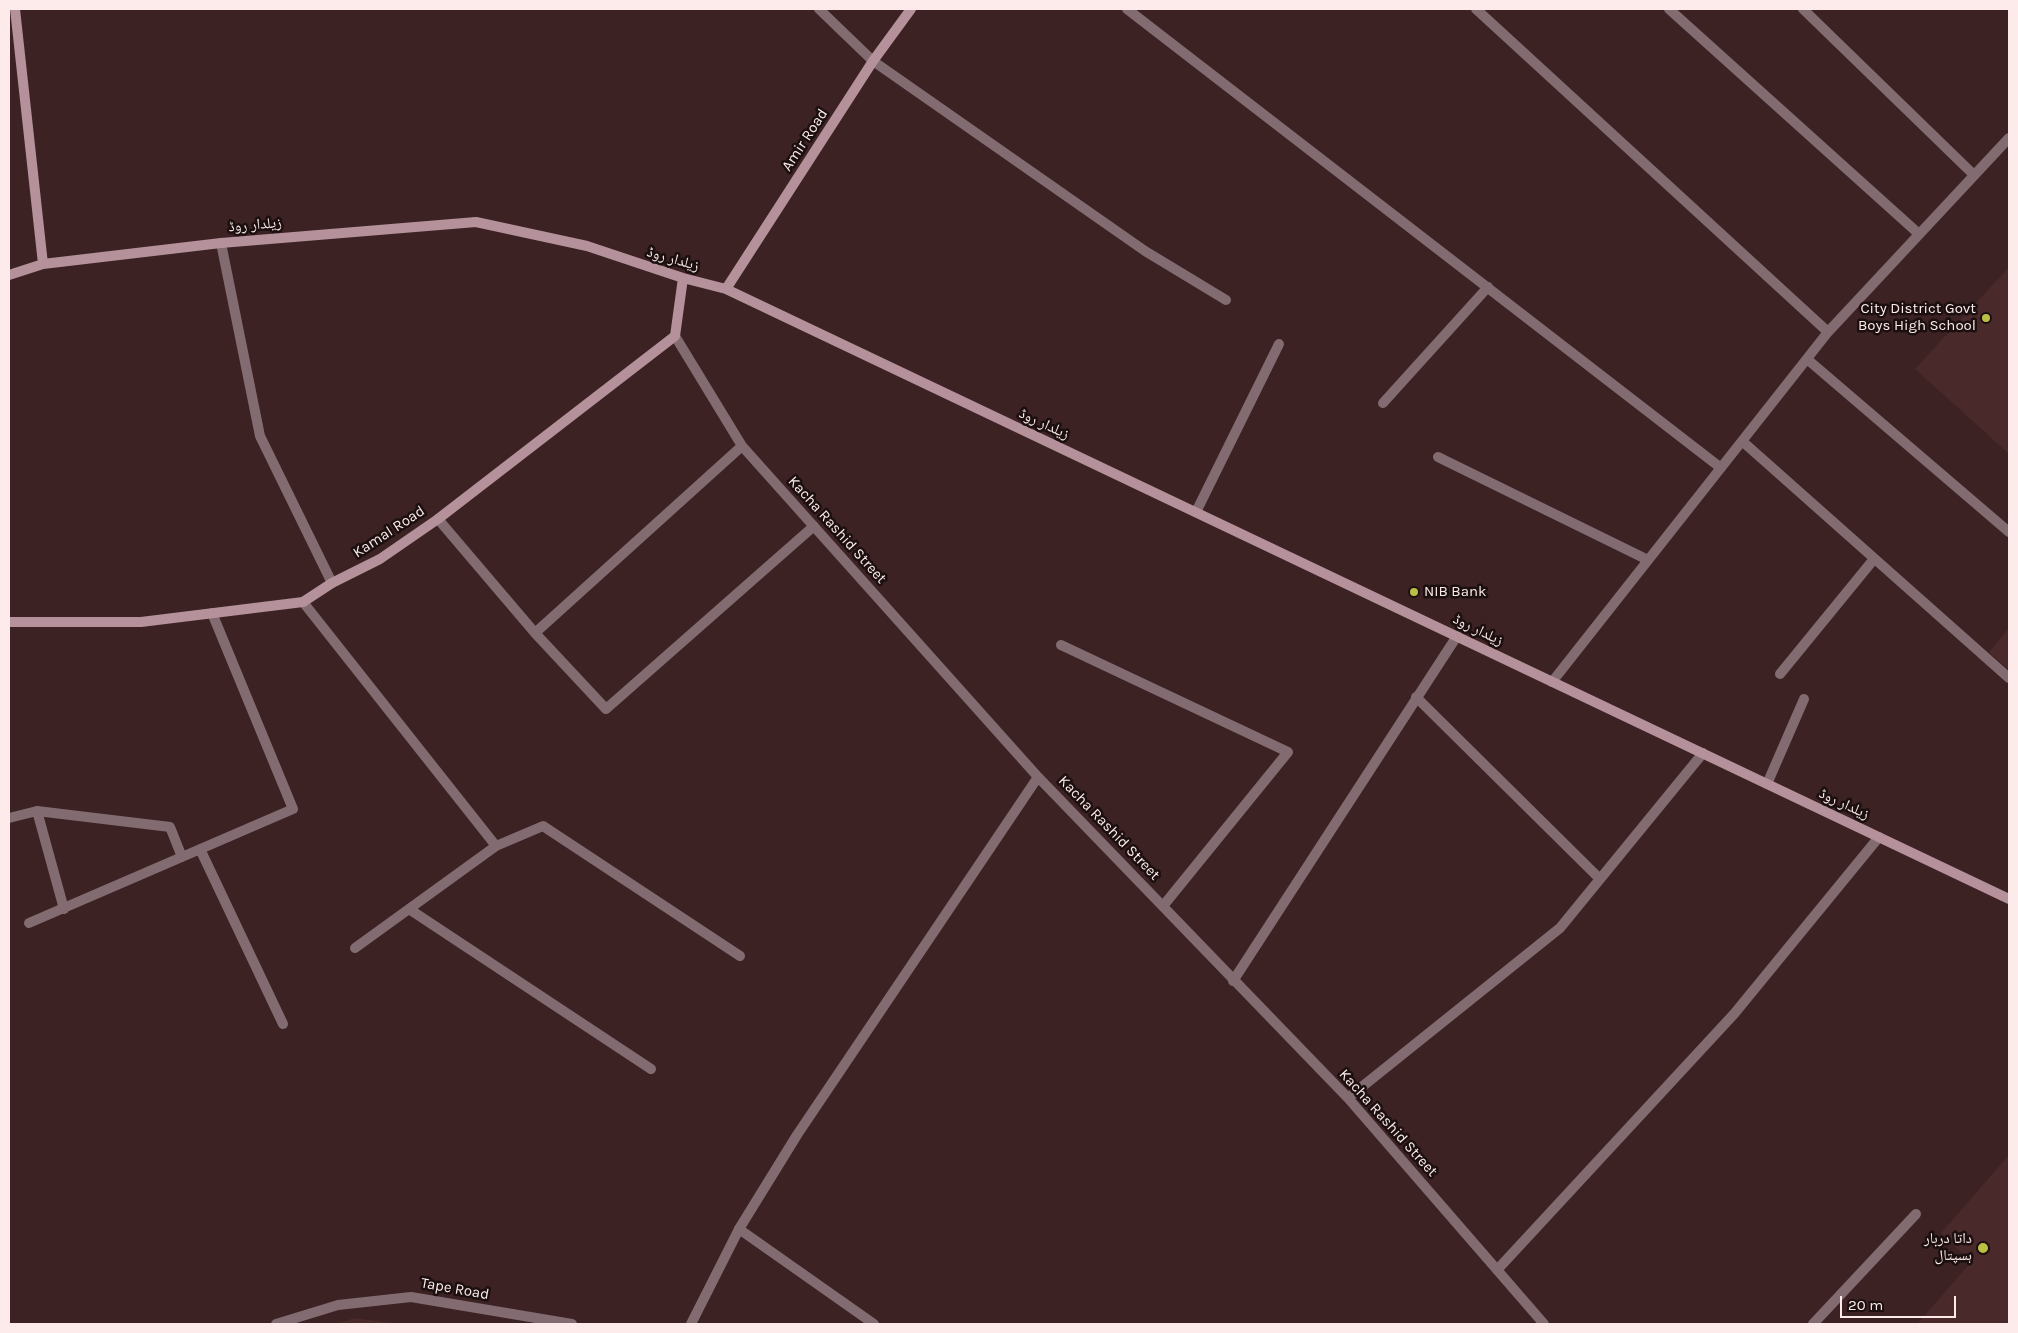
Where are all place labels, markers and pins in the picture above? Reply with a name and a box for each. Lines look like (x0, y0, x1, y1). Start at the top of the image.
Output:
place label: City District Govt Boys High School (1858, 300, 1976, 335)
marker: City District Govt Boys High School (1980, 312, 1992, 324)
place label: NIB Bank (1424, 583, 1486, 601)
marker: NIB Bank (1408, 586, 1420, 598)
place label: داتا دربار ہسپتال (1924, 1230, 1972, 1265)
marker: داتا دربار ہسپتال (1976, 1241, 1990, 1255)

